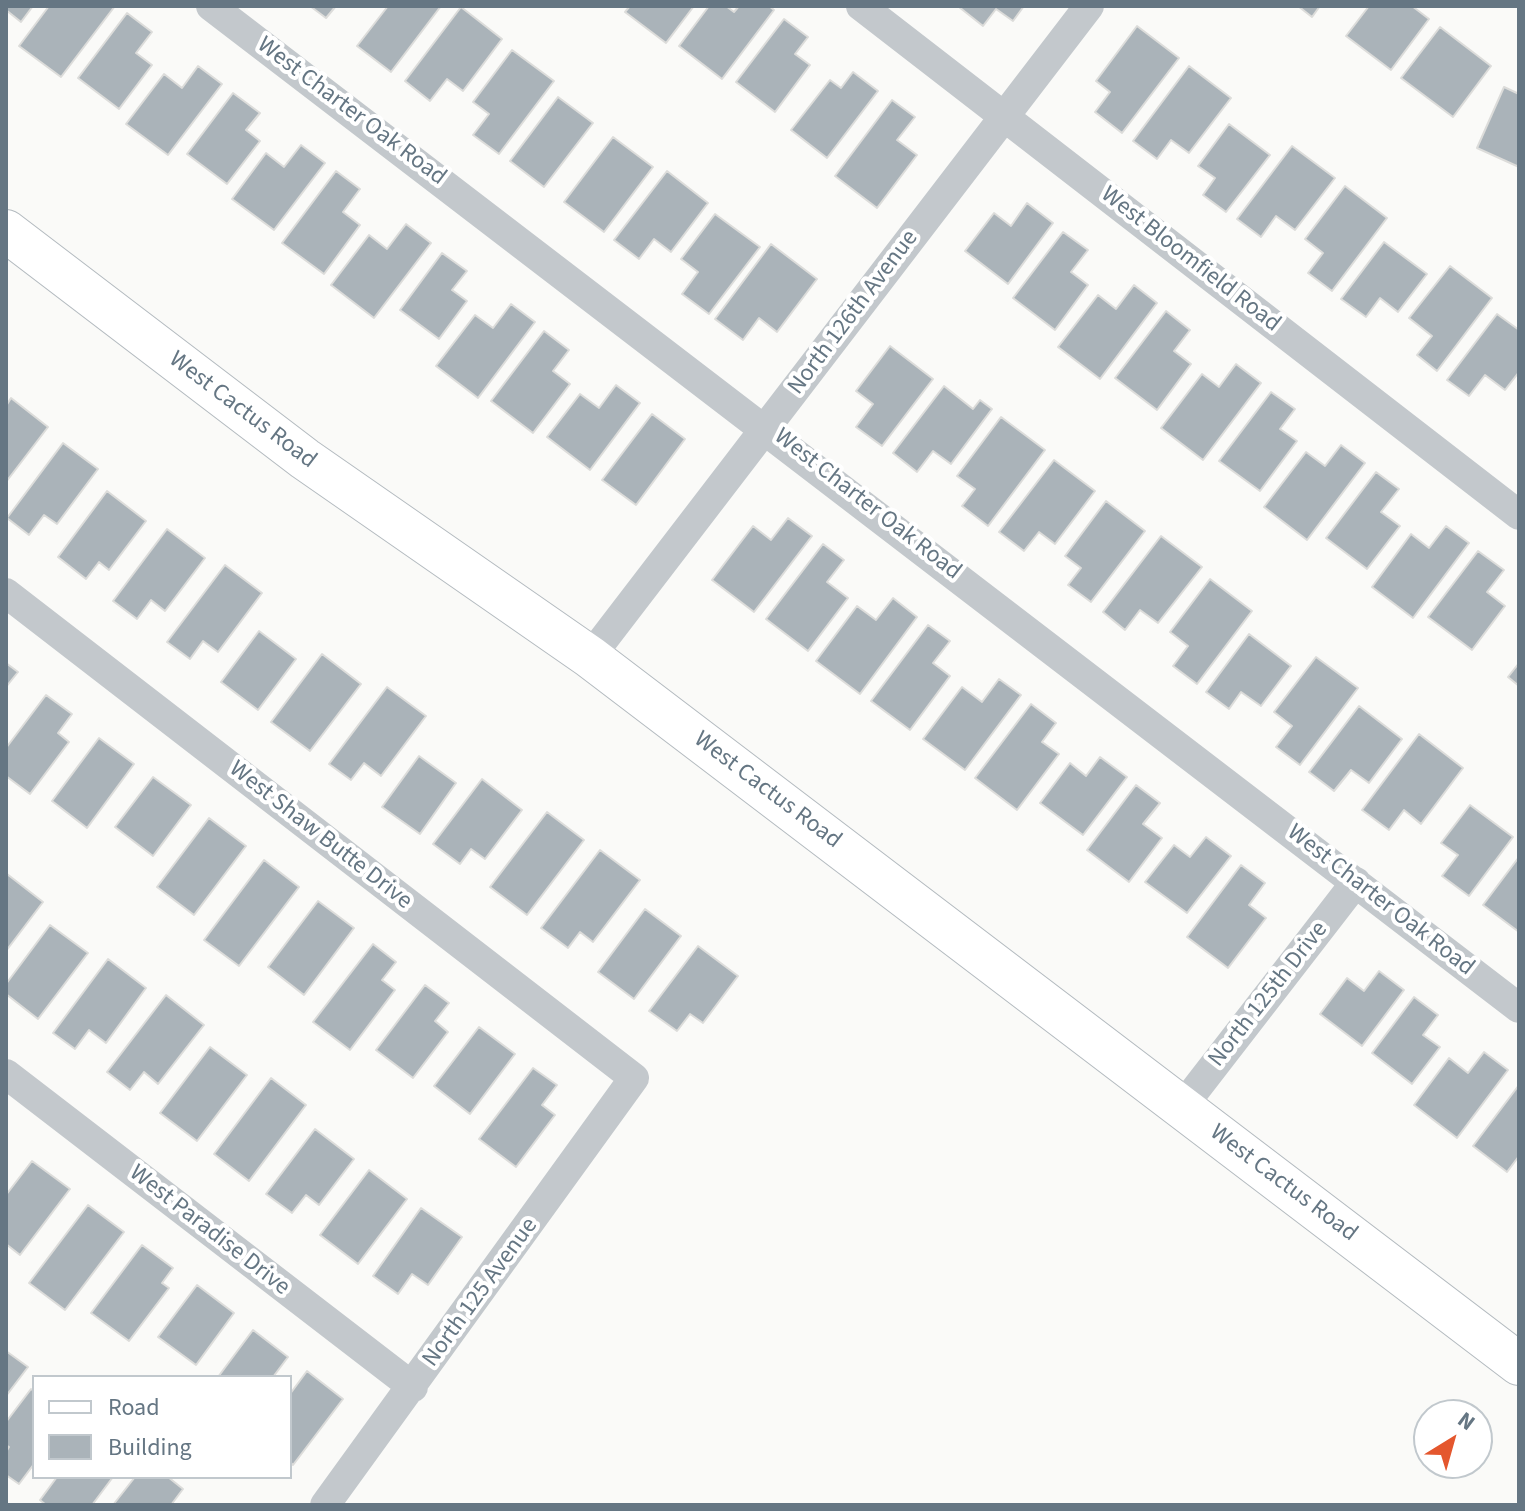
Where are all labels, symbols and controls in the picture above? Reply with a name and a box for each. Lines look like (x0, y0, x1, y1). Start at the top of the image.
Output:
street label: West Charter Oak Road (251, 31, 451, 193)
street label: West Bloomfield Road (1094, 181, 1286, 339)
street label: North 126th Avenue (783, 225, 925, 401)
street label: West Cactus Road (163, 346, 321, 476)
street label: West Charter Oak Road (768, 423, 966, 587)
street label: West Cactus Road (688, 726, 846, 856)
street label: West Shaw Butte Drive (223, 756, 417, 916)
street label: West Charter Oak Road (1281, 819, 1479, 983)
street label: North 125th Drive (1203, 917, 1335, 1073)
street label: West Cactus Road (1204, 1119, 1362, 1249)
street label: West Paradise Drive (123, 1159, 295, 1303)
street label: North 125 Avenue (417, 1213, 545, 1373)
legend (32, 1375, 292, 1479)
text: Road (108, 1390, 160, 1425)
north arrow (1413, 1399, 1493, 1479)
text: N (1451, 1404, 1482, 1439)
text: Building (108, 1430, 192, 1465)

